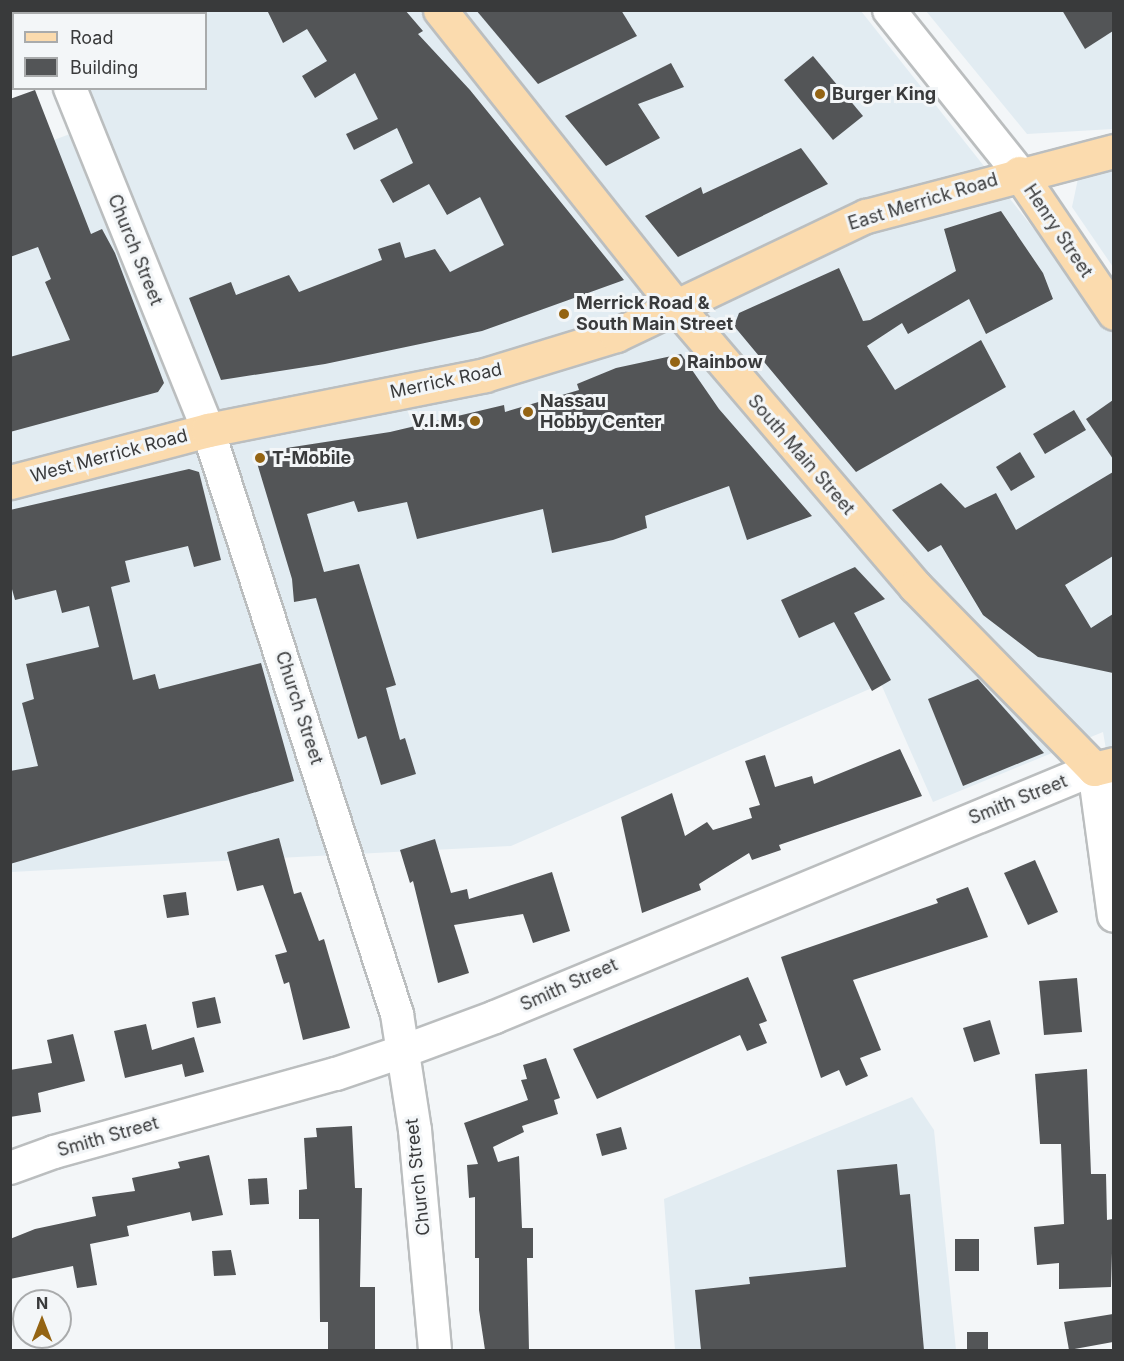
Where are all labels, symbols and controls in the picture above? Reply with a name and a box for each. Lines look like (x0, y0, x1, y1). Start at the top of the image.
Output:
legend (12, 12, 207, 90)
text: Road (70, 27, 113, 48)
text: Building (70, 57, 138, 78)
place label: Burger King (832, 83, 936, 105)
marker: Burger King (813, 87, 827, 101)
street label: East Merrick Road (846, 169, 1000, 235)
street label: Henry Street (1019, 180, 1097, 282)
street label: Church Street (103, 191, 167, 309)
place label: Merrick Road & South Main Street (576, 293, 733, 336)
marker: Merrick Road & South Main Street (557, 307, 571, 321)
place label: Rainbow (687, 351, 763, 373)
marker: Rainbow (668, 355, 682, 369)
street label: Merrick Road (388, 359, 504, 403)
place label: Nassau Hobby Center (540, 391, 662, 434)
street label: South Main Street (743, 391, 859, 519)
marker: Nassau Hobby Center (521, 405, 535, 419)
place label: V.I.M. (411, 410, 463, 432)
marker: V.I.M. (468, 414, 482, 428)
street label: West Merrick Road (28, 425, 190, 487)
place label: T-Mobile (272, 447, 351, 469)
marker: T-Mobile (253, 451, 267, 465)
street label: Church Street (271, 649, 327, 767)
street label: Smith Street (966, 770, 1070, 830)
street label: Smith Street (517, 954, 621, 1016)
street label: Smith Street (55, 1112, 161, 1162)
street label: Church Street (401, 1117, 435, 1237)
north arrow (12, 1289, 72, 1349)
text: N (36, 1293, 48, 1313)

